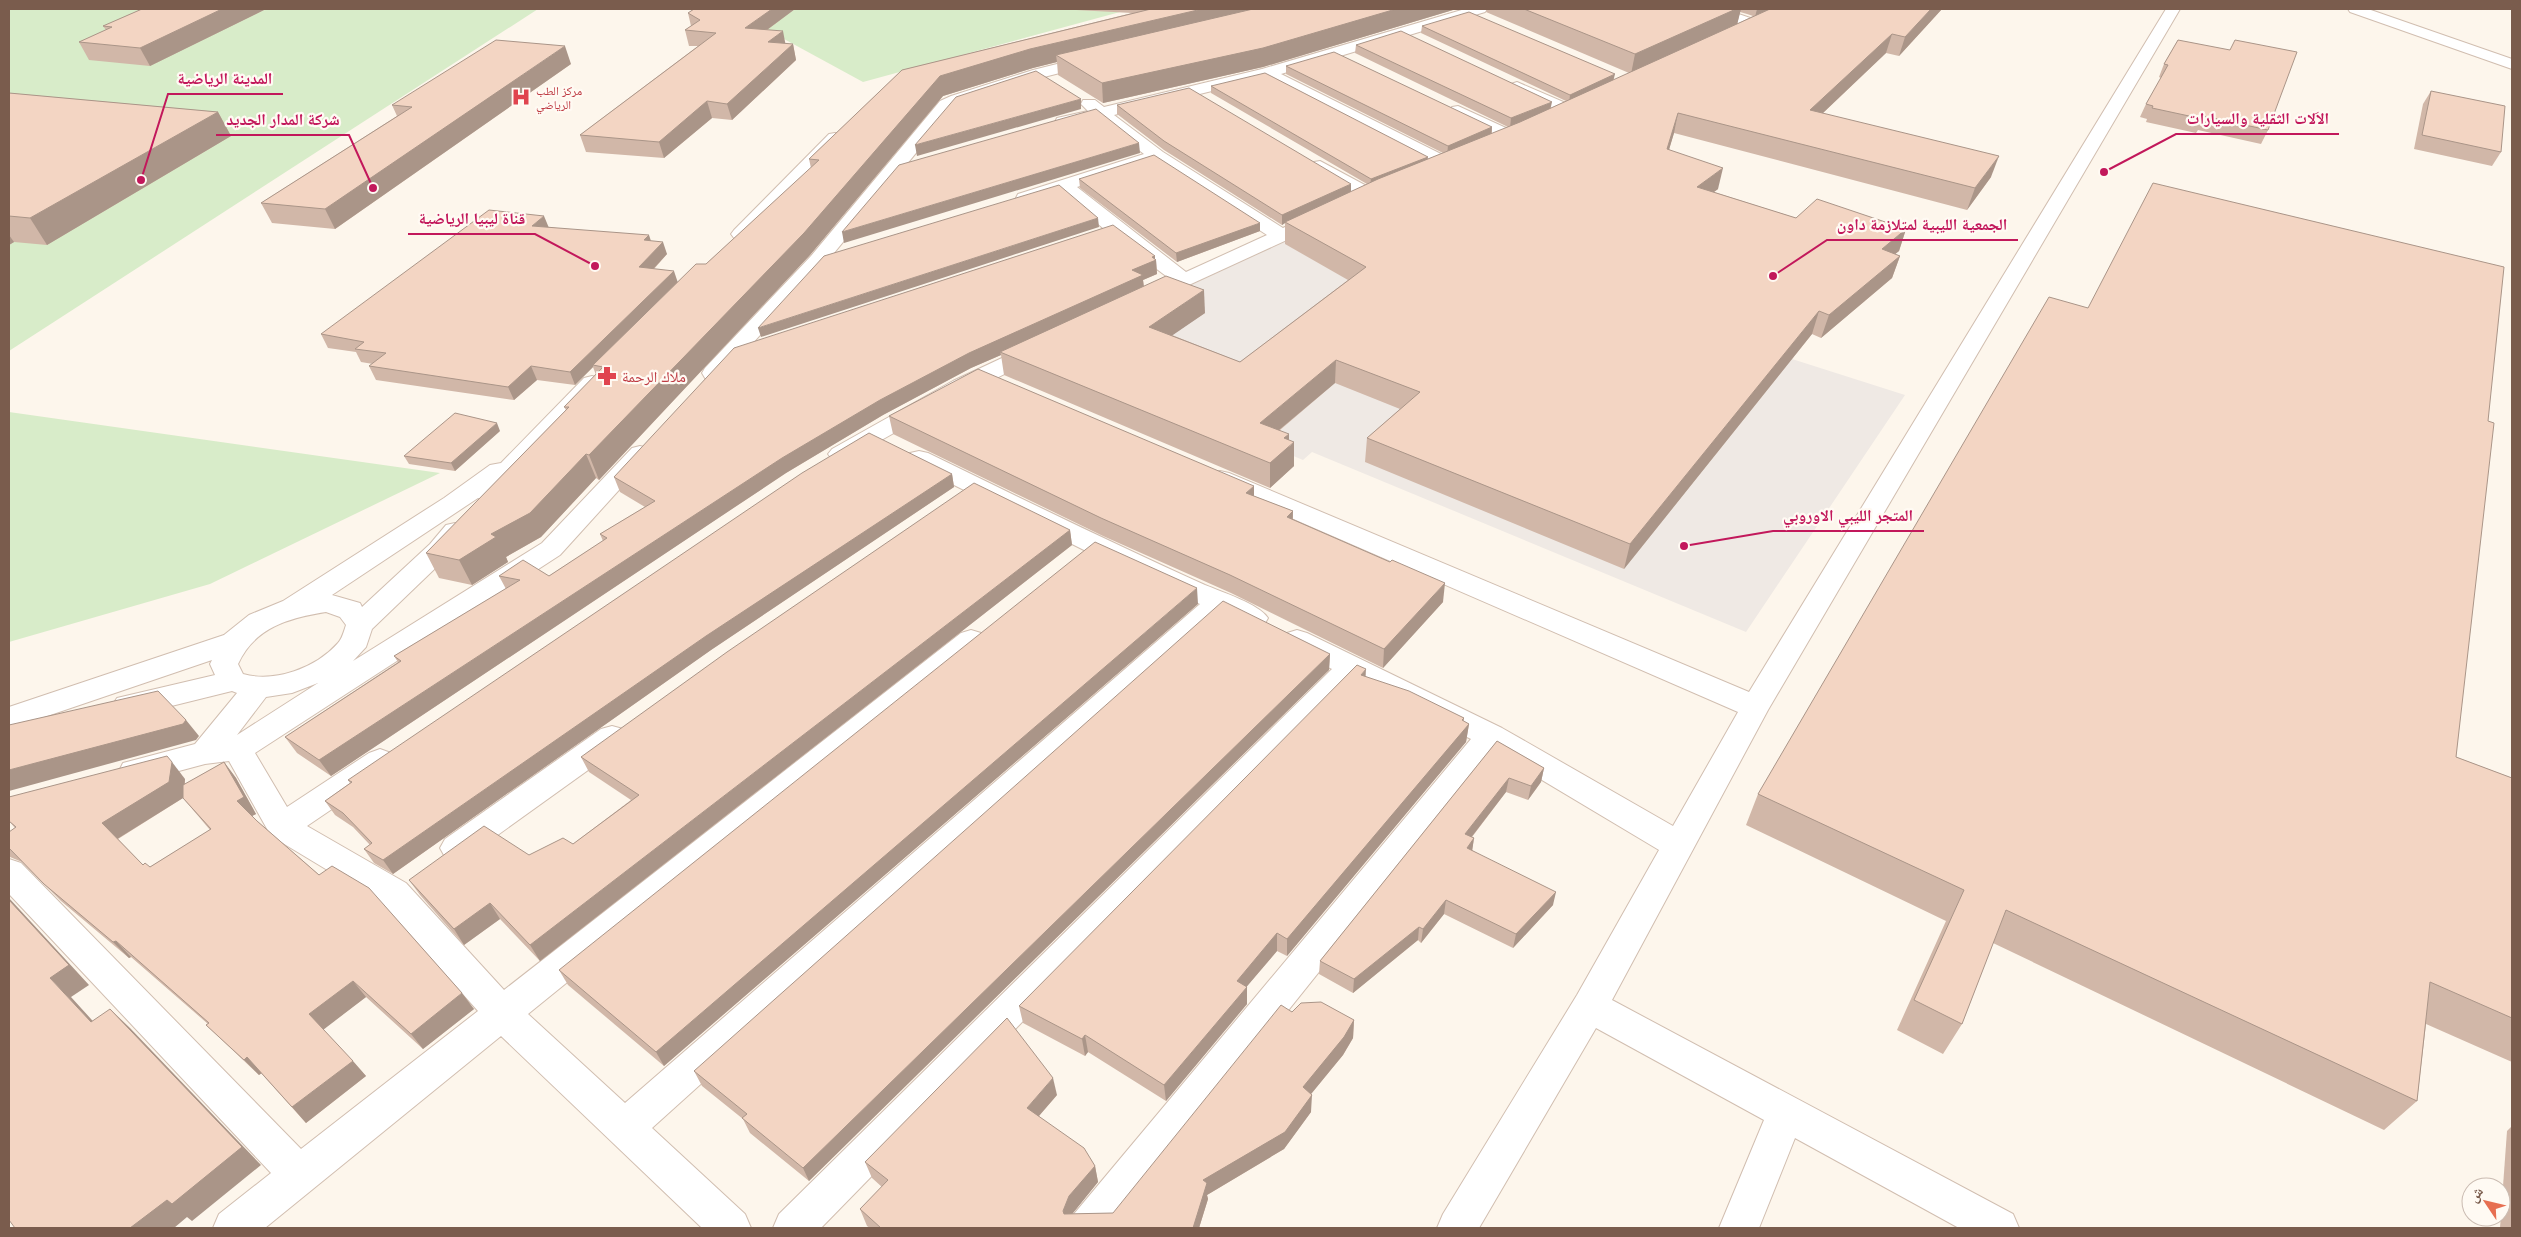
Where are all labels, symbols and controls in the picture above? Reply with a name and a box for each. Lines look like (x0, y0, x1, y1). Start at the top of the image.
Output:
callout: المدينة الرياضية (168, 63, 283, 94)
text: المدينة الرياضية (178, 68, 272, 88)
place label: مركز الطب الرياضي (536, 83, 582, 115)
hospital icon: مركز الطب الرياضي (510, 86, 532, 108)
callout: الاَلات الثقلية والسيارات (2176, 103, 2339, 134)
callout: شركة المدار الجديد (216, 104, 349, 135)
text: الاَلات الثقلية والسيارات (2187, 108, 2329, 128)
text: شركة المدار الجديد (226, 109, 340, 129)
callout: قناة ليبيا الرياضية (408, 203, 535, 234)
text: قناة ليبيا الرياضية (419, 208, 525, 228)
callout: الجمعية الليبية لمتلازمة داون (1827, 209, 2018, 240)
text: الجمعية الليبية لمتلازمة داون (1837, 214, 2007, 234)
pharmacy icon: ملاك الرحمة (596, 365, 618, 387)
place label: ملاك الرحمة (622, 367, 686, 386)
callout: المتجر الليبي الاوروبي (1773, 500, 1924, 531)
text: المتجر الليبي الاوروبي (1783, 505, 1913, 528)
north arrow (2461, 1177, 2511, 1227)
text: ش (2464, 1183, 2487, 1206)

